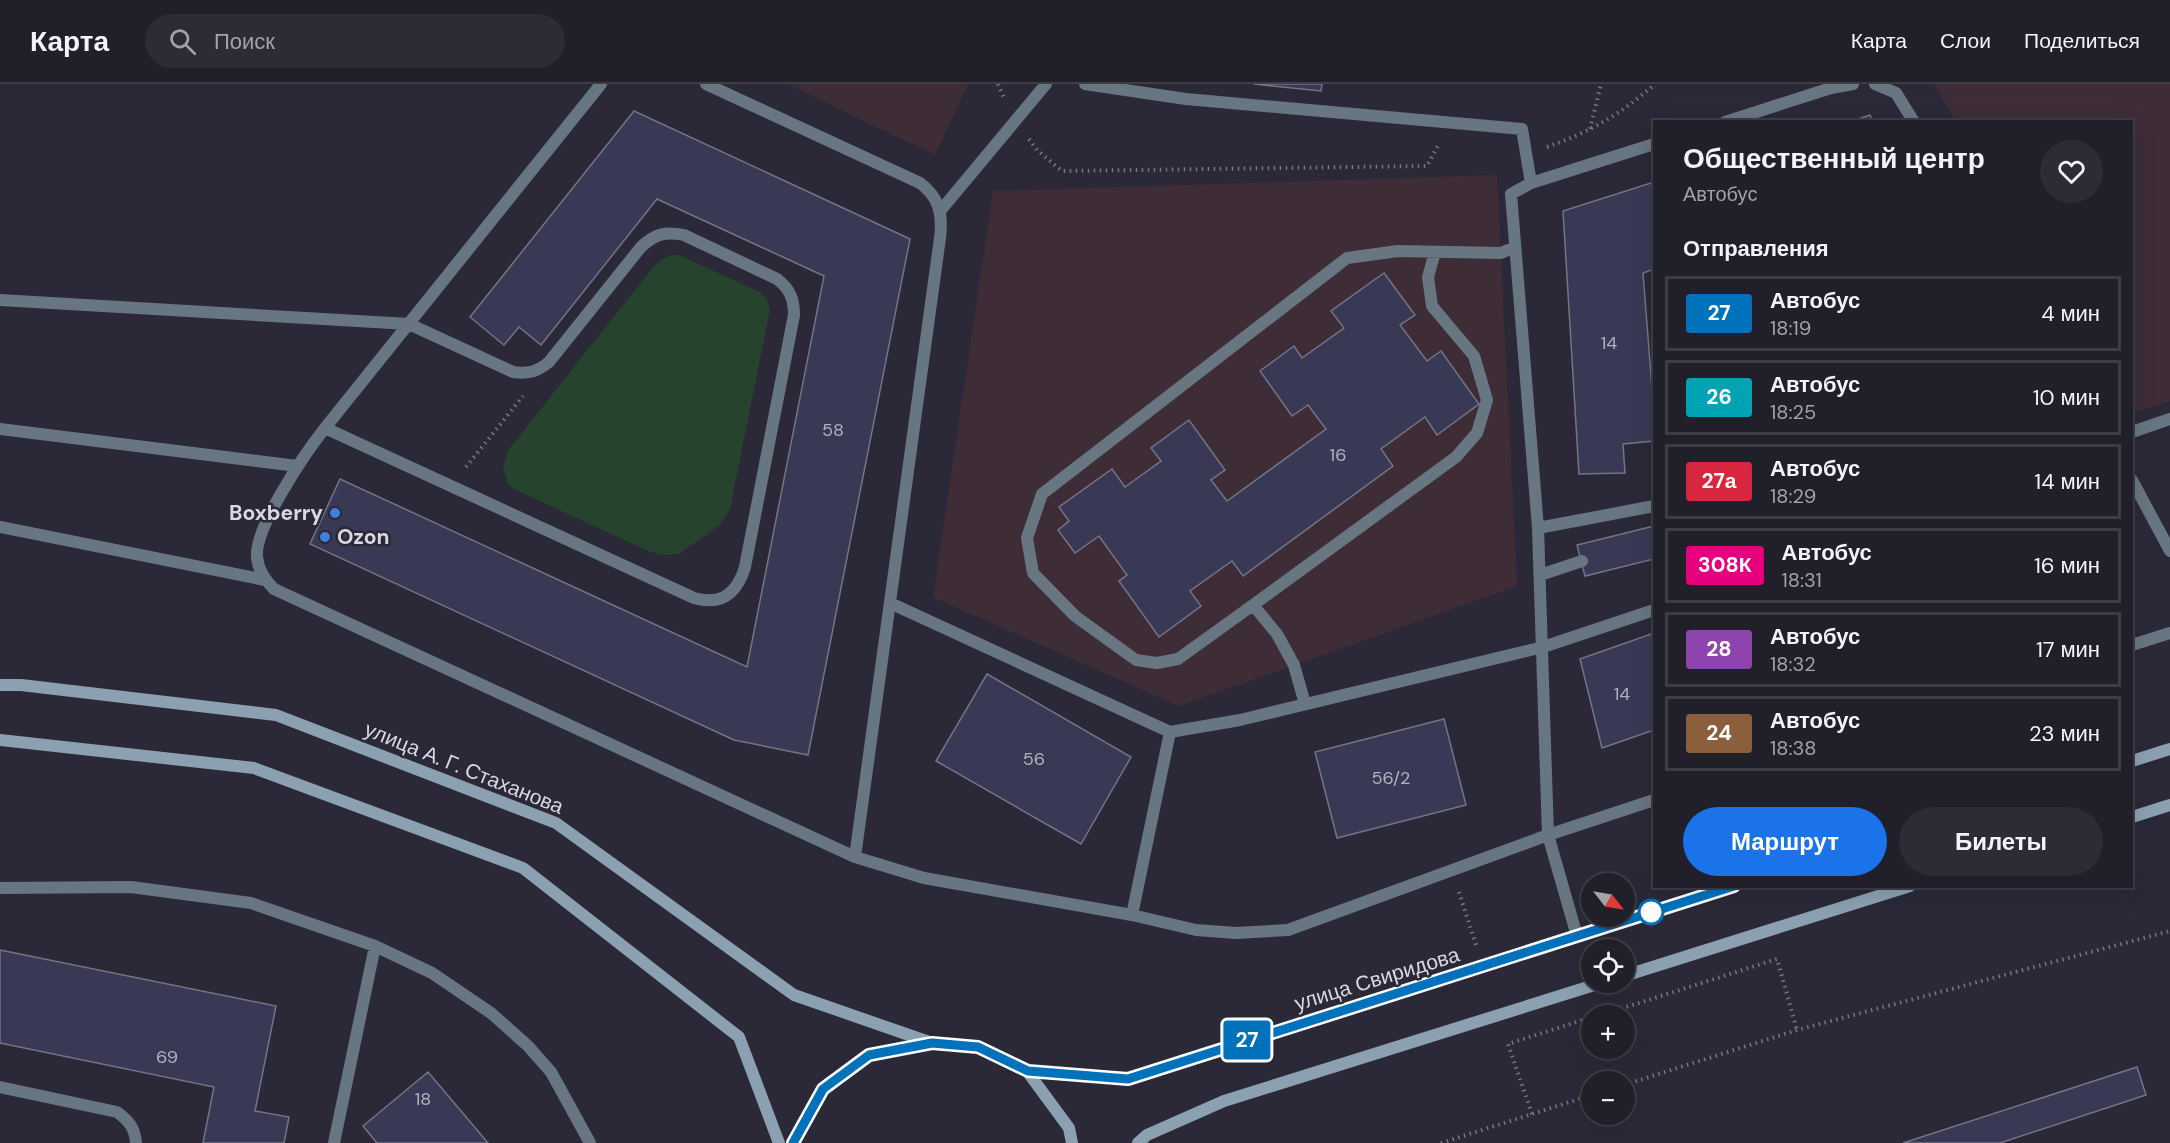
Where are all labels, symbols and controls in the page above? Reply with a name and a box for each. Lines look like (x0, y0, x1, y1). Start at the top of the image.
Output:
search box (145, 14, 565, 68)
text: Карта (30, 23, 109, 60)
icon: search (166, 25, 199, 58)
text: Поиск (214, 27, 275, 56)
text: Карта (1851, 27, 1907, 55)
text: Слои (1940, 27, 1991, 55)
text: Поделиться (2024, 27, 2140, 55)
text: Общественный центр (1683, 140, 1985, 177)
button: heart (2040, 140, 2103, 203)
text: Автобус (1683, 181, 1757, 207)
text: Отправления (1683, 234, 1829, 263)
text: Автобус (1770, 286, 1860, 315)
text: 27 (1707, 299, 1731, 327)
text: 4 мин (2041, 299, 2100, 328)
text: 18:19 (1770, 315, 1811, 341)
house number: 14 (1601, 331, 1617, 355)
text: Автобус (1770, 370, 1860, 399)
text: 26 (1706, 383, 1732, 411)
text: 10 мин (2033, 383, 2100, 412)
text: 18:25 (1770, 399, 1816, 425)
house number: 58 (822, 418, 844, 442)
house number: 16 (1330, 443, 1346, 467)
text: Автобус (1770, 454, 1860, 483)
text: 27а (1702, 467, 1736, 495)
text: 14 мин (2034, 467, 2100, 496)
text: 18:29 (1770, 483, 1816, 509)
place label: Boxberry (229, 499, 323, 527)
marker: Boxberry (328, 506, 342, 520)
place label: Ozon (337, 523, 390, 551)
marker: Ozon (318, 530, 332, 544)
text: Автобус (1782, 538, 1872, 567)
text: 308К (1698, 551, 1752, 579)
text: 16 мин (2034, 551, 2100, 580)
text: 18:31 (1782, 567, 1822, 593)
text: Автобус (1770, 622, 1860, 651)
text: 28 (1706, 635, 1732, 663)
text: 17 мин (2036, 635, 2100, 664)
text: 18:32 (1770, 651, 1816, 677)
house number: 14 (1614, 682, 1630, 706)
text: Автобус (1770, 706, 1860, 735)
street label: улица А. Г. Стаханова (360, 715, 568, 821)
text: 24 (1706, 719, 1732, 747)
text: 23 мин (2029, 719, 2100, 748)
text: 18:38 (1770, 735, 1816, 761)
house number: 56 (1023, 747, 1045, 771)
house number: 56/2 (1371, 766, 1411, 790)
button: Маршрут (1683, 807, 1887, 876)
button: Билеты (1899, 807, 2103, 876)
north arrow (1581, 873, 1635, 927)
map controls (1581, 873, 1635, 1125)
unlabelled marker (1638, 899, 1664, 925)
button: locate (1581, 939, 1635, 993)
street label: улица Свиридова (1291, 940, 1463, 1017)
button: + (1581, 1005, 1635, 1059)
line badge: 27 (1220, 1020, 1274, 1060)
text: 27 (1235, 1026, 1259, 1054)
house number: 69 (156, 1045, 178, 1069)
button: − (1581, 1071, 1635, 1125)
house number: 18 (415, 1087, 431, 1111)

